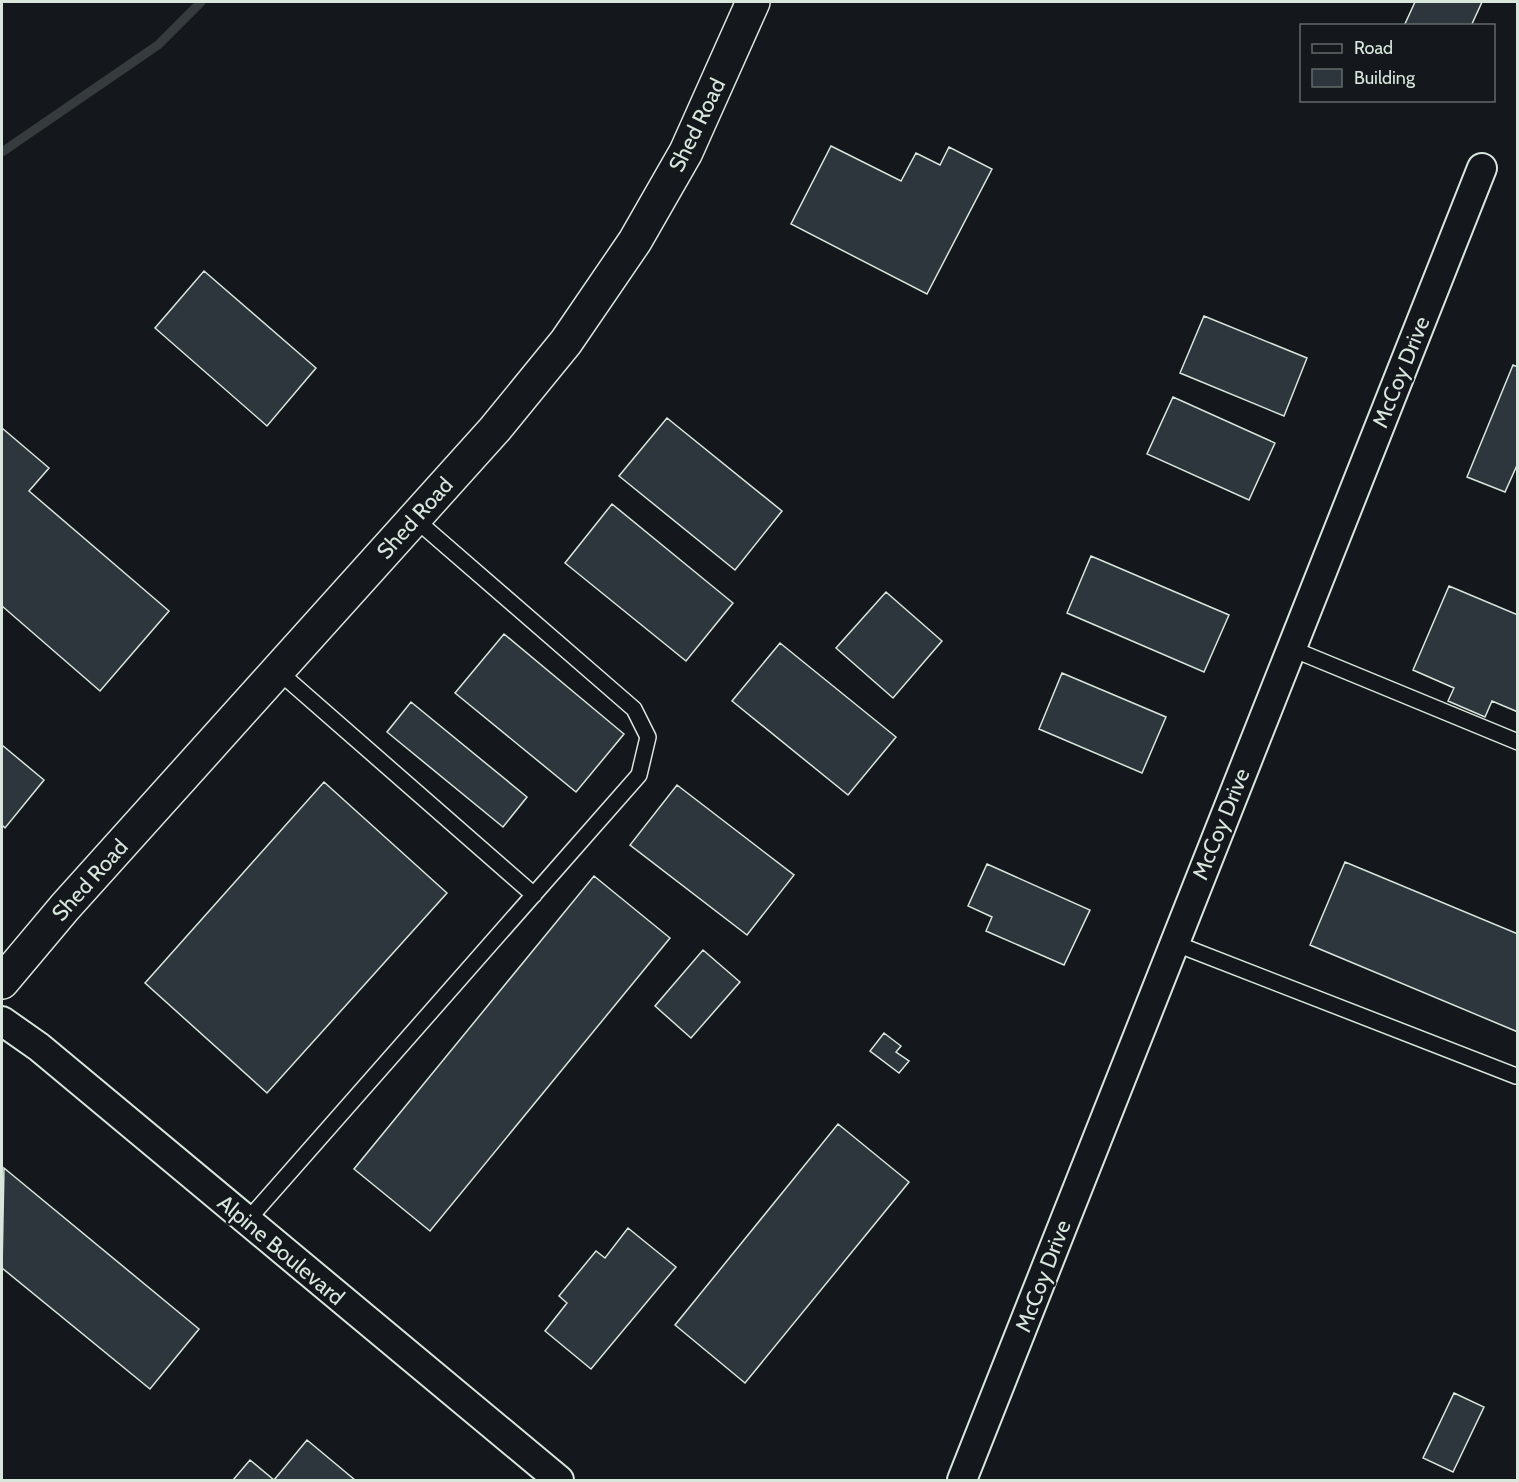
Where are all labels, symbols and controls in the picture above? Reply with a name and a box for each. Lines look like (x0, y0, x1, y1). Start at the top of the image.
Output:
legend (1300, 24, 1495, 102)
text: Road (1354, 37, 1393, 59)
text: Building (1354, 67, 1416, 89)
street label: Shed Road (663, 74, 731, 176)
street label: McCoy Drive (1366, 312, 1436, 432)
street label: Shed Road (371, 472, 459, 564)
street label: McCoy Drive (1186, 764, 1256, 884)
street label: Shed Road (46, 834, 134, 926)
street label: Alpine Boulevard (212, 1189, 350, 1311)
street label: McCoy Drive (1009, 1216, 1077, 1336)

